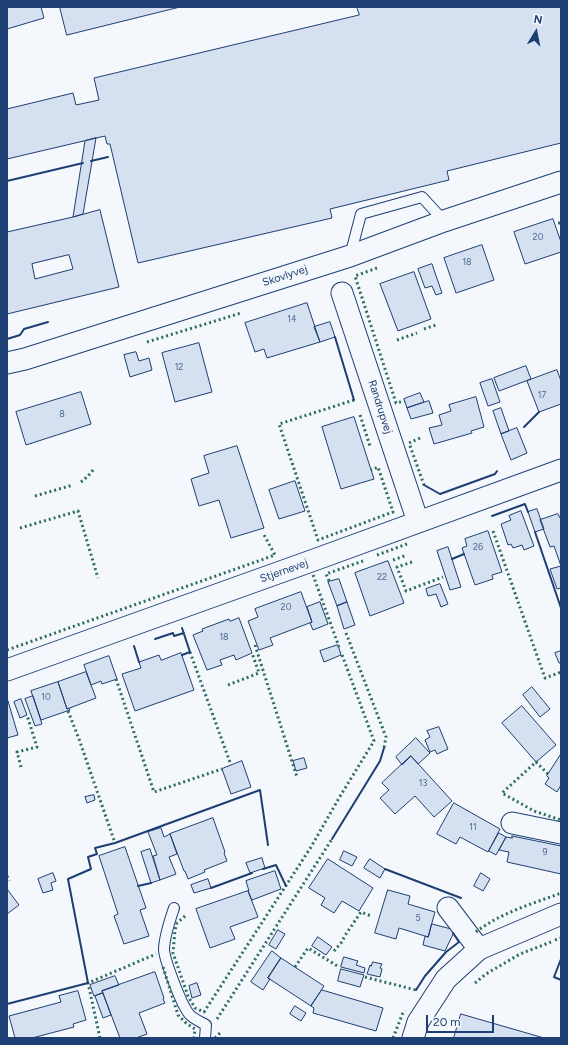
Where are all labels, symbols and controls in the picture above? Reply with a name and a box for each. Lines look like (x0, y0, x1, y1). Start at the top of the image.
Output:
north arrow (516, 12, 556, 52)
text: N (533, 13, 543, 27)
house number: 20 (533, 232, 543, 242)
house number: 18 (462, 257, 472, 267)
street label: Skovlyvej (261, 263, 309, 289)
house number: 14 (287, 314, 297, 324)
house number: 12 (175, 362, 183, 372)
street label: Randrupvej (365, 378, 395, 436)
house number: 17 (538, 390, 546, 400)
house number: 8 (59, 409, 65, 419)
house number: 26 (473, 542, 483, 552)
street label: Stjernevej (258, 556, 310, 586)
house number: 22 (377, 572, 387, 582)
house number: 20 (281, 602, 291, 612)
house number: 18 (219, 632, 229, 642)
house number: 10 (41, 692, 51, 702)
house number: 13 (419, 778, 427, 788)
house number: 11 (469, 822, 477, 832)
house number: 9 (542, 847, 548, 857)
house number: 5 (415, 913, 421, 923)
scale bar (428, 1007, 496, 1033)
text: 20 m (433, 1015, 461, 1029)

